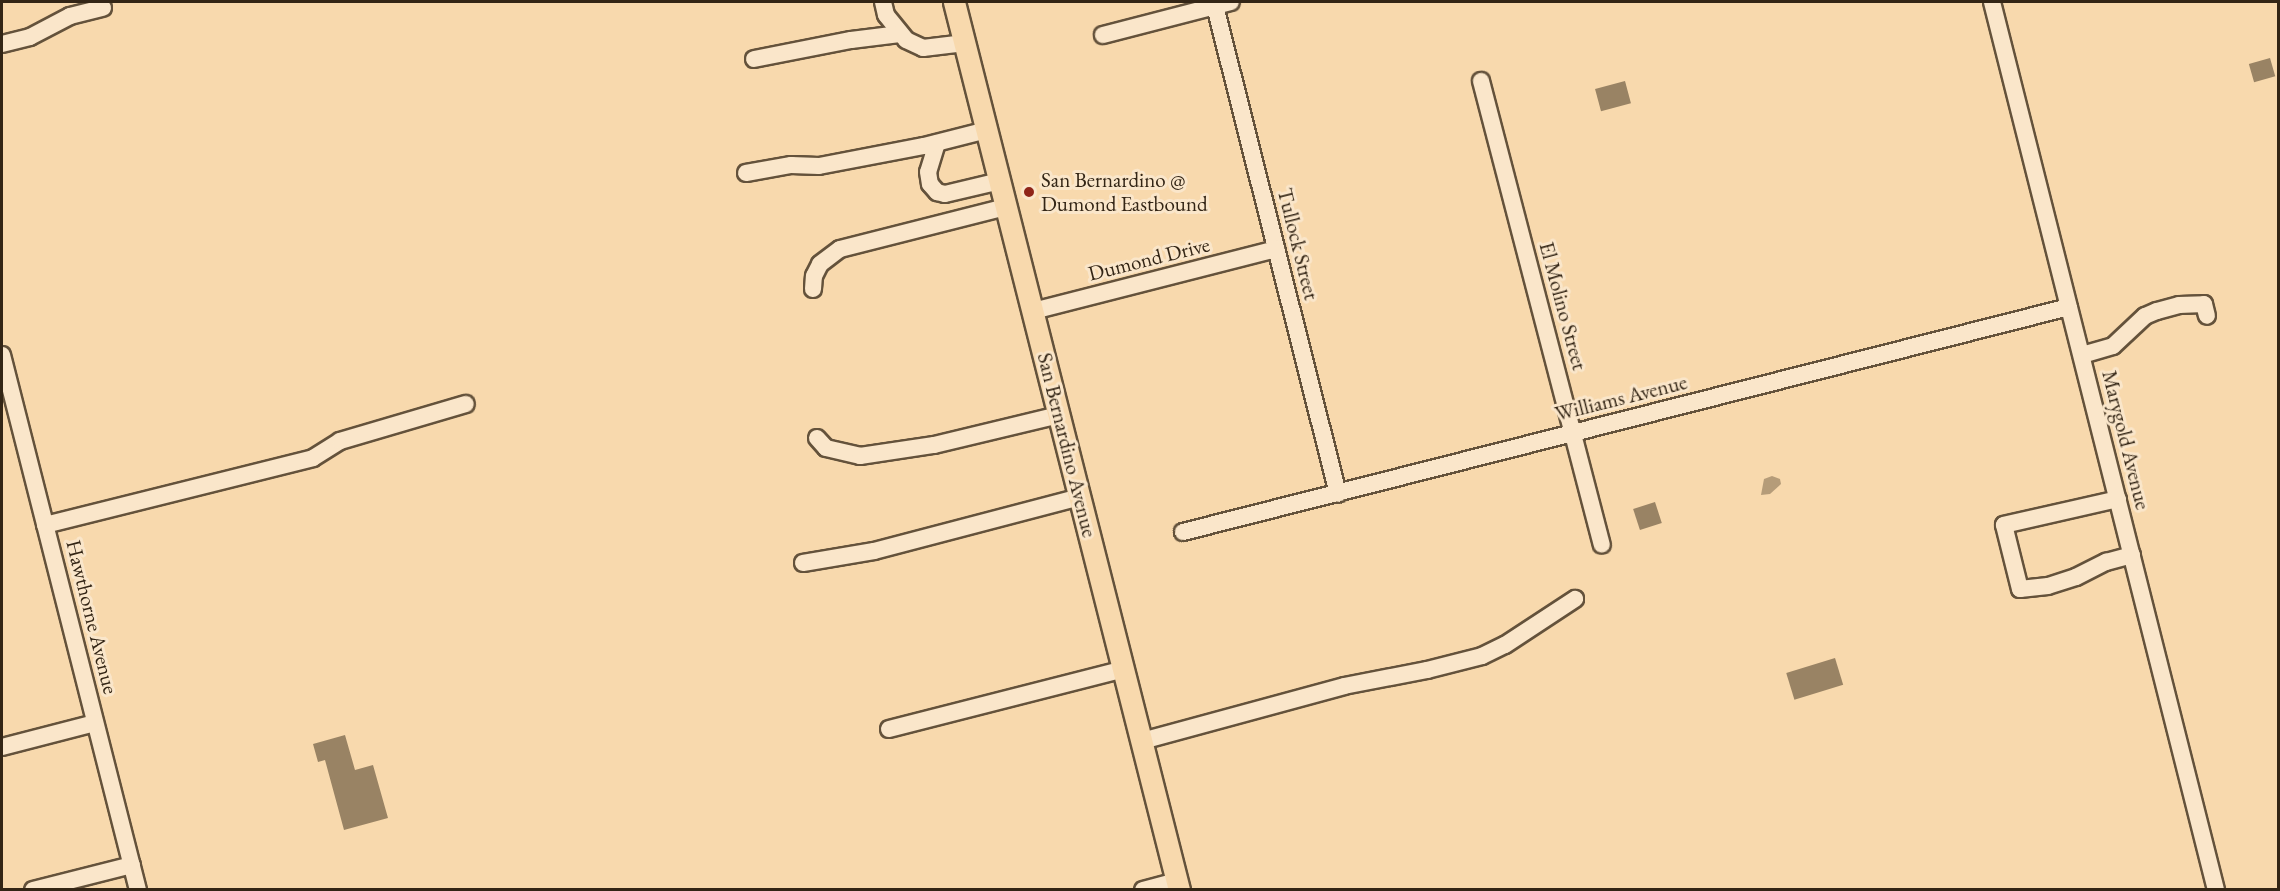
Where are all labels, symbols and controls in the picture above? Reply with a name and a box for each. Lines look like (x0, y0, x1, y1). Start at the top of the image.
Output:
place label: San Bernardino @ Dumond Eastbound (1041, 167, 1208, 217)
marker: San Bernardino @ Dumond Eastbound (1022, 185, 1036, 199)
street label: Tullock Street (1272, 185, 1324, 303)
street label: Dumond Drive (1086, 232, 1212, 286)
street label: El Molino Street (1534, 239, 1592, 373)
street label: San Bernardino Avenue (1032, 350, 1102, 540)
street label: Marygold Avenue (2097, 368, 2155, 512)
street label: Williams Avenue (1552, 369, 1690, 427)
street label: Hawthorne Avenue (61, 537, 123, 697)

